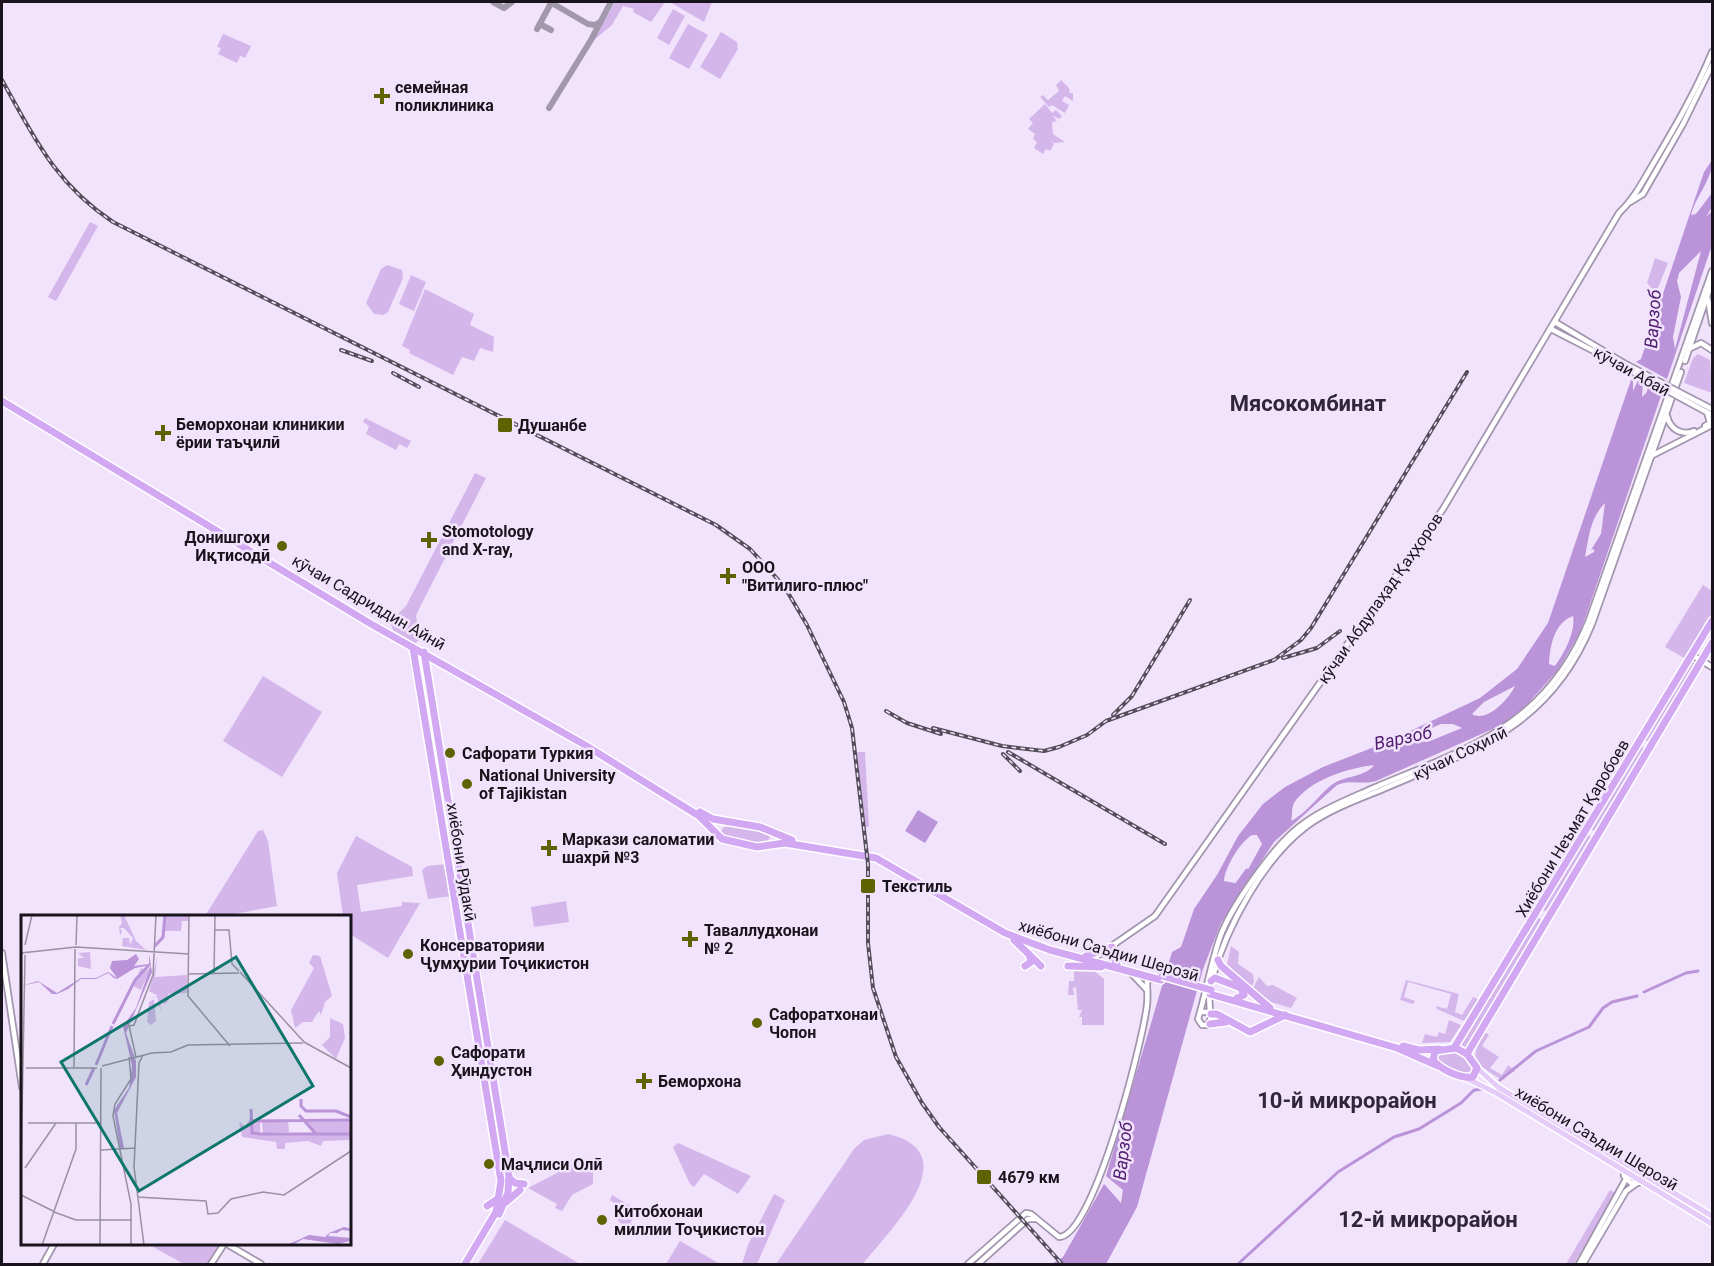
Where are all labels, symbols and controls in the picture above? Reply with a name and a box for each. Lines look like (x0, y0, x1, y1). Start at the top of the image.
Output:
place label: семейная поликлиника (395, 78, 494, 115)
marker: семейная поликлиника (373, 87, 391, 105)
water label: Варзоб (1640, 289, 1665, 349)
street label: кӯчаи Абаӣ (1590, 343, 1673, 400)
district label: Мясокомбинат (1230, 391, 1386, 416)
place label: Беморхонаи клиникии ёрии таъҷилӣ (176, 415, 345, 452)
marker: Душанбе (496, 416, 514, 434)
place label: Душанбе (518, 416, 587, 435)
marker: Беморхонаи клиникии ёрии таъҷилӣ (154, 424, 172, 442)
street label: кӯчаи Абдулаҳад Қаҳҳоров (1314, 509, 1447, 687)
place label: Stomotology and X-ray, (442, 522, 535, 559)
place label: Донишгоҳи Иқтисодӣ (185, 528, 270, 565)
marker: Stomotology and X-ray, (420, 531, 438, 549)
marker: Донишгоҳи Иқтисодӣ (275, 539, 289, 553)
street label: кӯчаи Садриддин Айнӣ (289, 551, 449, 654)
place label: ООО "Витилиго-плюс" (742, 558, 868, 595)
marker: ООО "Витилиго-плюс" (719, 567, 737, 585)
water label: Варзоб (1372, 721, 1434, 754)
street label: кӯчаи Соҳилӣ (1410, 722, 1510, 784)
street label: Хиёбони Неъмат Қаробоев (1512, 736, 1633, 920)
place label: Сафорати Туркия (462, 744, 593, 763)
marker: Сафорати Туркия (443, 746, 457, 760)
place label: National University of Tajikistan (479, 766, 616, 803)
marker: National University of Tajikistan (460, 777, 474, 791)
street label: хиёбони Рӯдакӣ (443, 802, 480, 923)
place label: Маркази саломатии шахрӣ №3 (562, 830, 714, 867)
marker: Маркази саломатии шахрӣ №3 (540, 839, 558, 857)
marker: Текстиль (859, 877, 877, 895)
place label: Текстиль (882, 877, 952, 896)
inset map (21, 915, 351, 1245)
street label: хиёбони Саъдии Шерозӣ (1017, 916, 1201, 985)
place label: Таваллудхонаи № 2 (704, 921, 818, 958)
marker: Таваллудхонаи № 2 (681, 930, 699, 948)
place label: Консерваторияи Ҷумҳурии Тоҷикистон (420, 936, 589, 973)
marker: Консерваторияи Ҷумҳурии Тоҷикистон (401, 947, 415, 961)
place label: Сафоратхонаи Чопон (769, 1005, 878, 1042)
marker: Сафоратхонаи Чопон (750, 1016, 764, 1030)
place label: Сафорати Ҳиндустон (451, 1043, 532, 1080)
marker: Сафорати Ҳиндустон (432, 1054, 446, 1068)
marker: Беморхона (635, 1072, 653, 1090)
place label: Беморхона (658, 1072, 742, 1091)
street label: хиёбони Саъдии Шерозӣ (1512, 1082, 1681, 1195)
district label: 10-й микрорайон (1257, 1088, 1437, 1113)
water label: Варзоб (1109, 1120, 1137, 1181)
place label: Маҷлиси Олӣ (501, 1155, 602, 1174)
marker: Маҷлиси Олӣ (482, 1157, 496, 1171)
marker: 4679 км (975, 1168, 993, 1186)
place label: 4679 км (998, 1168, 1060, 1187)
place label: Китобхонаи миллии Тоҷикистон (614, 1202, 764, 1239)
district label: 12-й микрорайон (1338, 1207, 1518, 1232)
marker: Китобхонаи миллии Тоҷикистон (595, 1213, 609, 1227)

